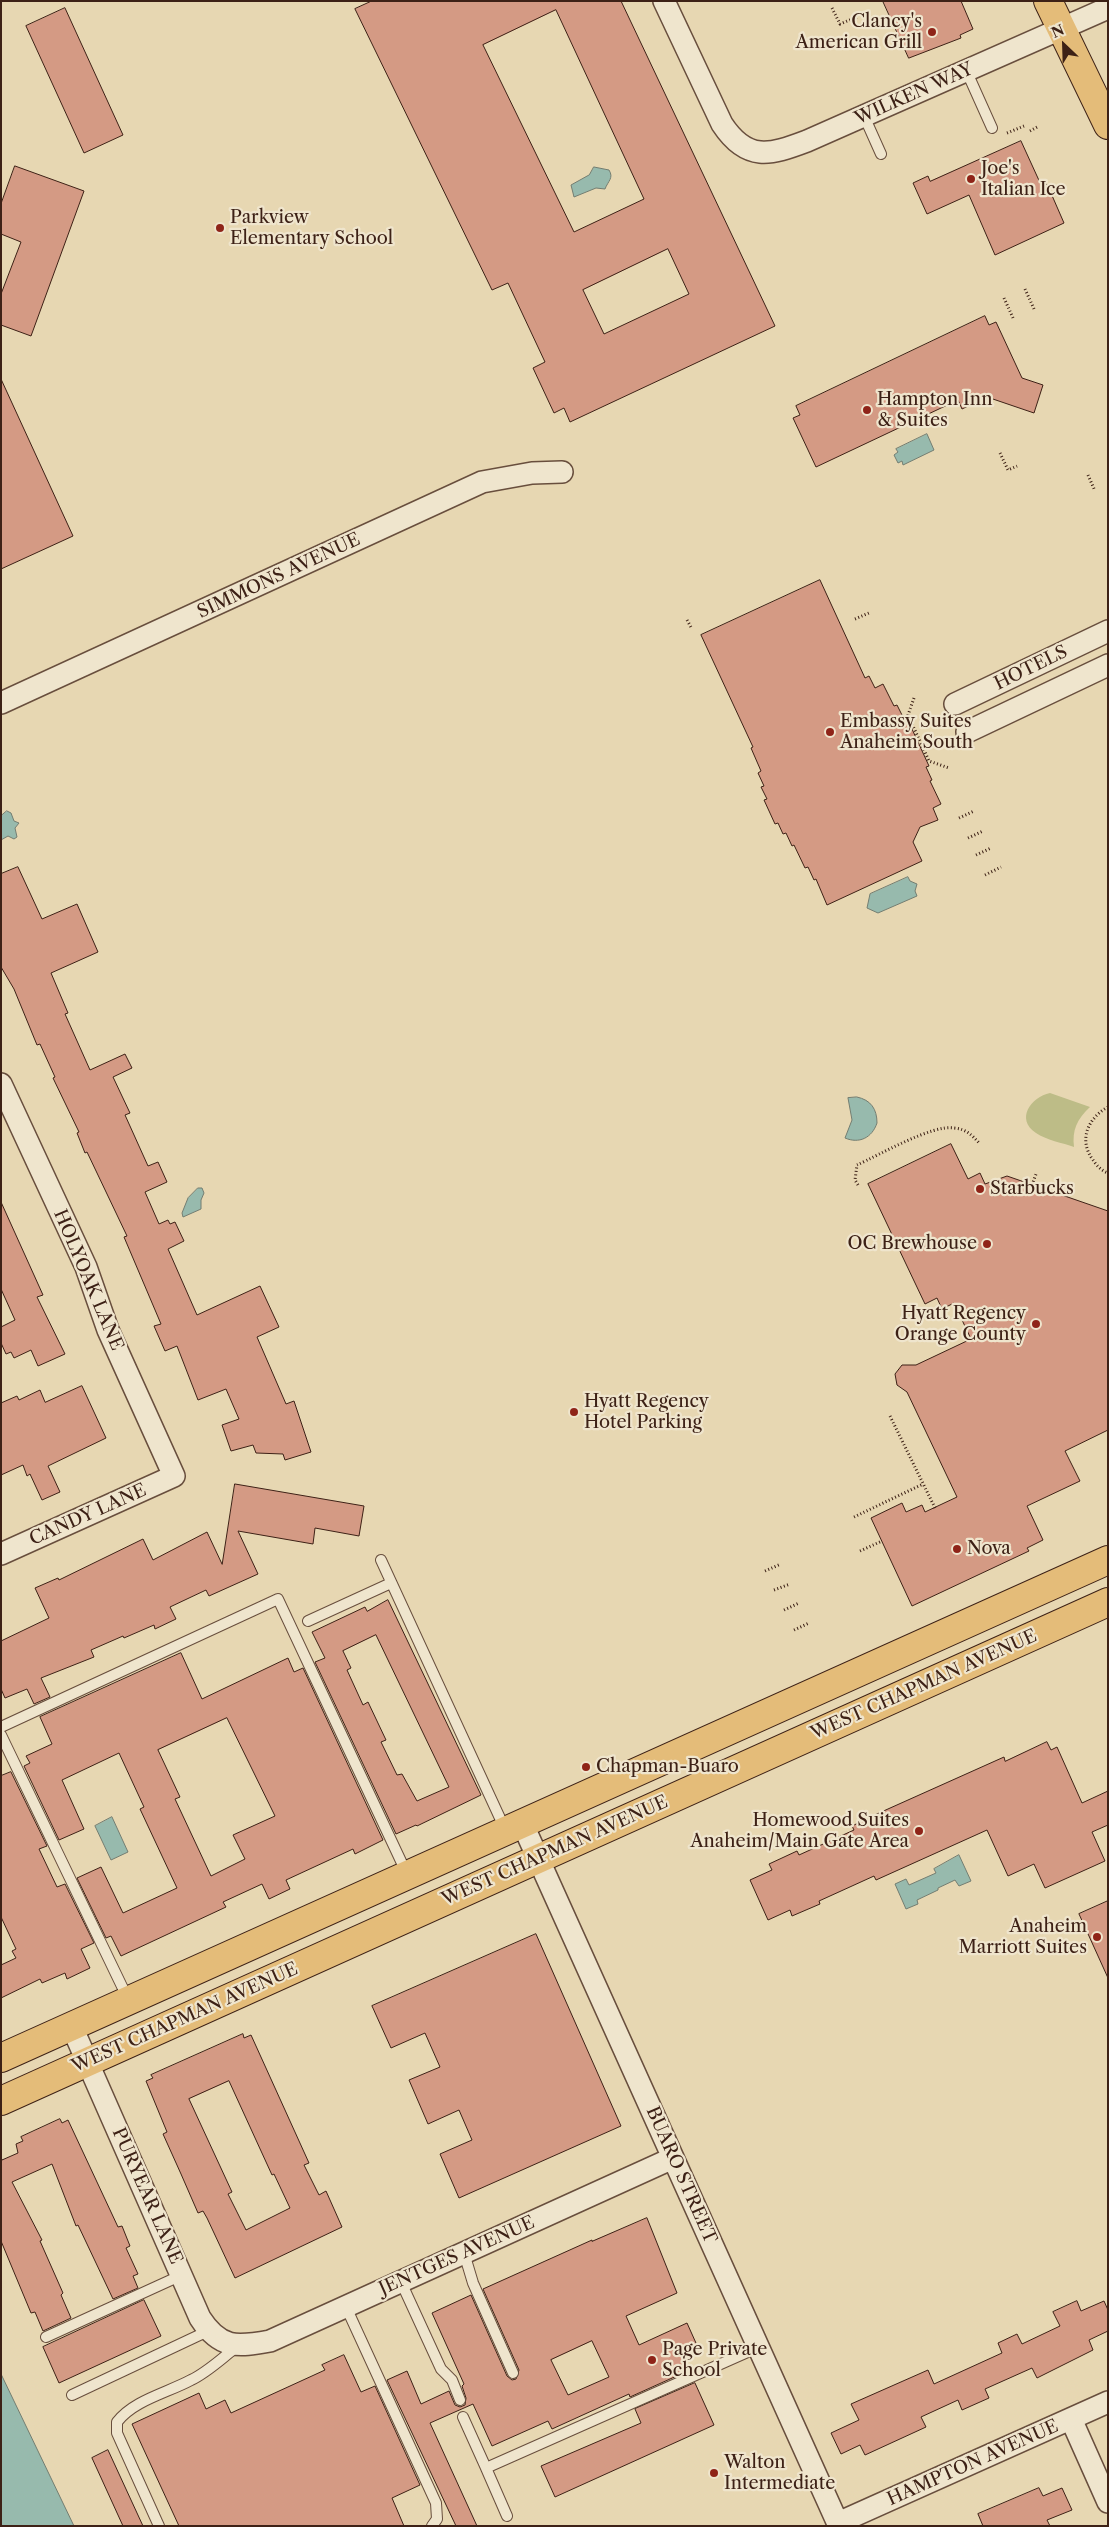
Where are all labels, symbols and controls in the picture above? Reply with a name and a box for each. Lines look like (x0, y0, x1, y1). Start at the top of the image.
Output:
place label: Clancy's American Grill (796, 11, 922, 54)
north arrow (1039, 20, 1089, 70)
text: N (1049, 21, 1067, 42)
marker: Clancy's American Grill (926, 26, 938, 38)
street label: WILKEN WAY (851, 58, 977, 130)
place label: Joe's Italian Ice (981, 158, 1066, 200)
marker: Joe's Italian Ice (965, 173, 977, 185)
place label: Parkview Elementary School (230, 207, 393, 250)
marker: Parkview Elementary School (214, 222, 226, 234)
place label: Hampton Inn & Suites (877, 389, 992, 432)
marker: Hampton Inn & Suites (861, 404, 873, 416)
street label: SIMMONS AVENUE (194, 529, 364, 623)
street label: HOTELS (991, 641, 1071, 695)
place label: Embassy Suites Anaheim South (840, 711, 973, 754)
marker: Embassy Suites Anaheim South (824, 726, 836, 738)
place label: Starbucks (990, 1178, 1074, 1200)
marker: Starbucks (974, 1183, 986, 1195)
street label: HOLYOAK LANE (49, 1206, 127, 1354)
place label: OC Brewhouse (848, 1233, 977, 1255)
marker: OC Brewhouse (981, 1238, 993, 1250)
place label: Hyatt Regency Orange County (895, 1303, 1026, 1346)
marker: Hyatt Regency Orange County (1030, 1318, 1042, 1330)
place label: Hyatt Regency Hotel Parking (584, 1391, 709, 1434)
marker: Hyatt Regency Hotel Parking (568, 1406, 580, 1418)
street label: CANDY LANE (26, 1480, 150, 1550)
place label: Nova (967, 1538, 1011, 1560)
marker: Nova (951, 1543, 963, 1555)
street label: WEST CHAPMAN AVENUE (808, 1625, 1040, 1745)
place label: Chapman-Buaro (596, 1756, 739, 1778)
marker: Chapman-Buaro (580, 1761, 592, 1773)
street label: WEST CHAPMAN AVENUE (439, 1791, 671, 1911)
place label: Homewood Suites Anaheim/Main Gate Area (690, 1810, 909, 1852)
marker: Homewood Suites Anaheim/Main Gate Area (913, 1825, 925, 1837)
place label: Anaheim Marriott Suites (959, 1916, 1087, 1958)
marker: Anaheim Marriott Suites (1091, 1931, 1103, 1943)
street label: WEST CHAPMAN AVENUE (69, 1958, 301, 2078)
street label: BUARO STREET (641, 2103, 721, 2247)
street label: PURYEAR LANE (107, 2124, 187, 2268)
street label: JENTGES AVENUE (376, 2212, 538, 2300)
place label: Page Private School (662, 2339, 767, 2382)
marker: Page Private School (646, 2354, 658, 2366)
street label: HAMPTON AVENUE (884, 2415, 1062, 2511)
place label: Walton Intermediate (724, 2452, 835, 2494)
marker: Walton Intermediate (708, 2467, 720, 2479)

